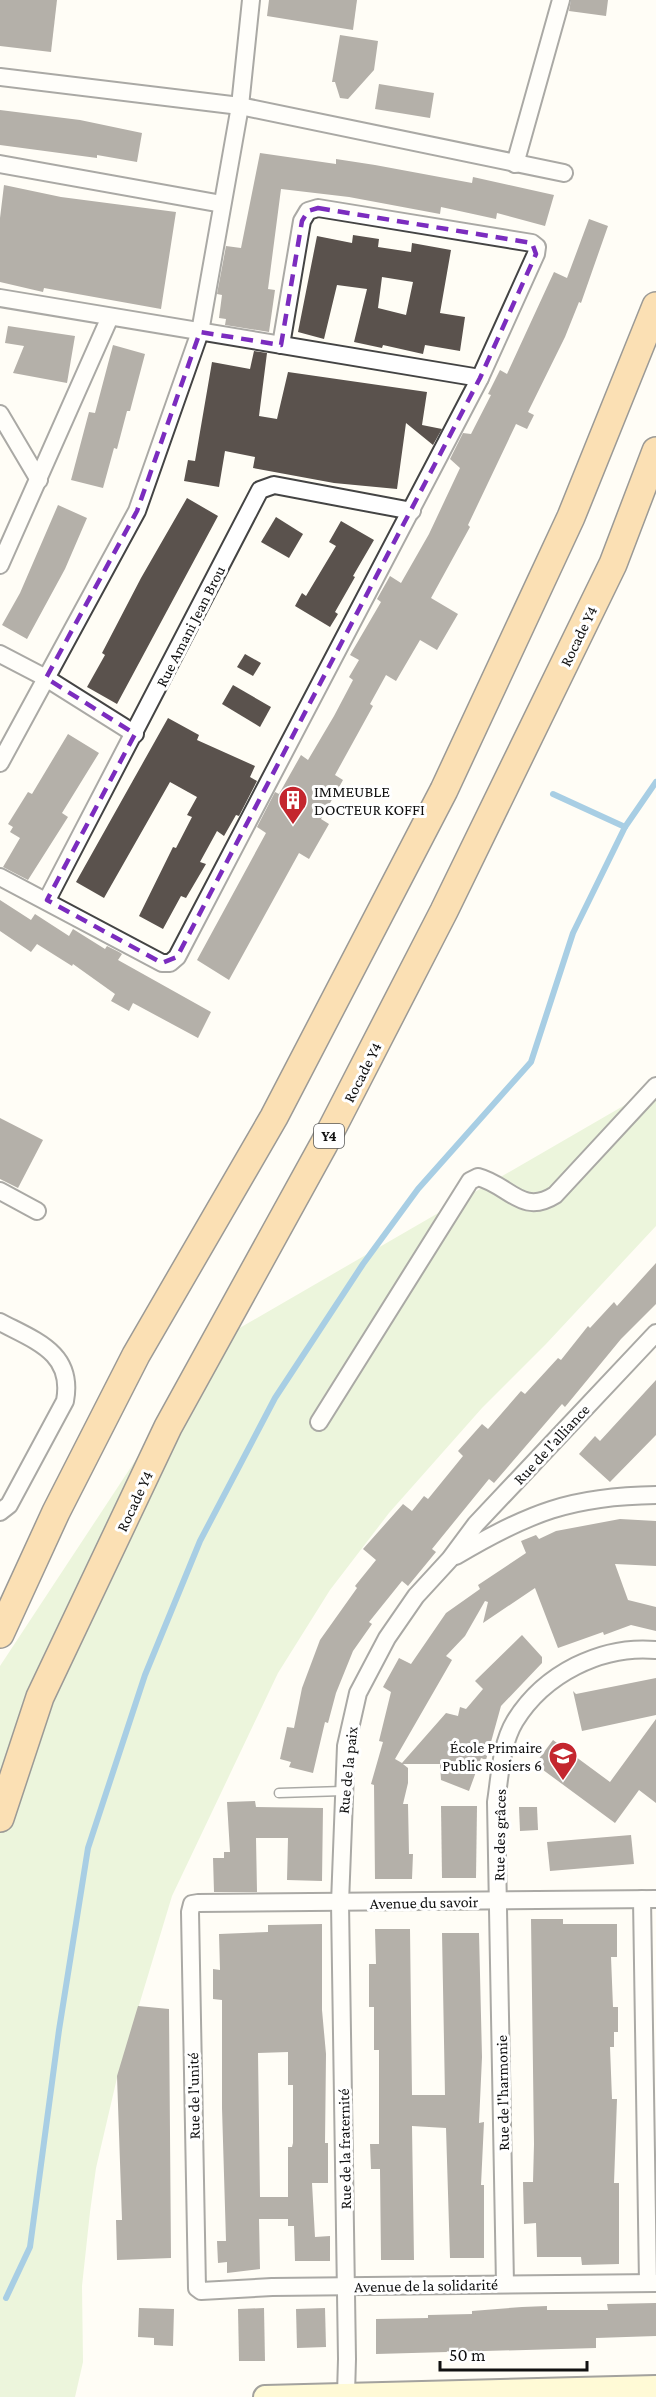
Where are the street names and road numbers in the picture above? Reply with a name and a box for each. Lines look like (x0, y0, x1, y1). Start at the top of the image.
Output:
street label: Rue Amani Jean Brou (153, 562, 229, 690)
street label: Rocade Y4 (557, 603, 600, 669)
street label: Rocade Y4 (340, 1039, 385, 1105)
road number: Y4 (314, 1124, 344, 1148)
street label: Rue de l'alliance (510, 1401, 593, 1488)
street label: Rocade Y4 (113, 1468, 156, 1534)
street label: Rue de la paix (334, 1725, 362, 1815)
street label: Rue des grâces (490, 1789, 510, 1881)
street label: Avenue du savoir (370, 1893, 479, 1912)
street label: Rue de l'harmonie (493, 2035, 512, 2151)
street label: Rue de l'unité (184, 2052, 203, 2140)
street label: Rue de la fraternité (335, 2089, 354, 2209)
street label: Avenue de la solidarité (354, 2276, 498, 2295)

